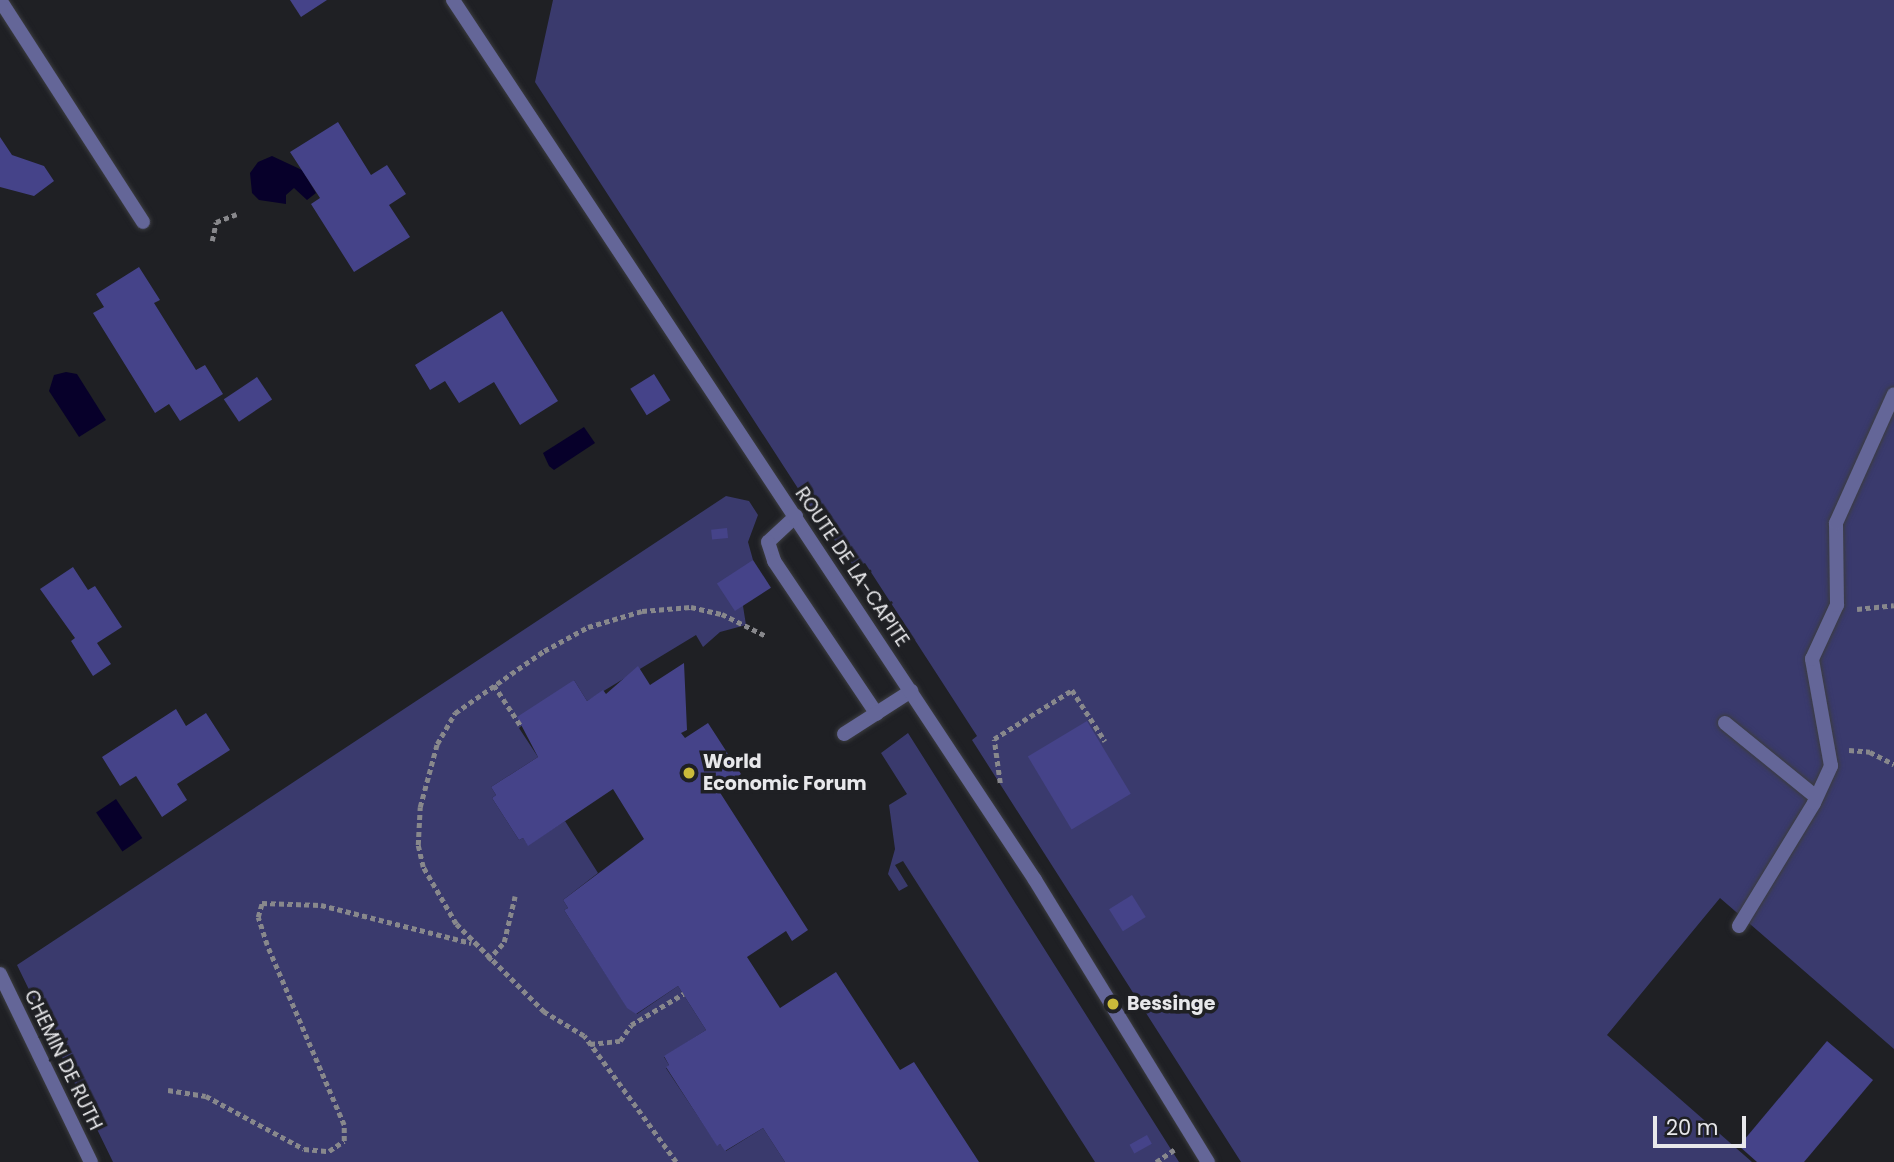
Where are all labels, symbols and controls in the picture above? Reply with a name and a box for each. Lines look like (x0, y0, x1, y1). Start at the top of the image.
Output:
street label: ROUTE DE LA-CAPITE (790, 483, 914, 651)
place label: World Economic Forum (703, 751, 867, 795)
marker: World Economic Forum (681, 765, 697, 781)
street label: CHEMIN DE RUTH (19, 986, 107, 1134)
place label: Bessinge (1127, 993, 1215, 1015)
marker: Bessinge (1105, 996, 1121, 1012)
scale bar (1656, 1102, 1749, 1146)
text: 20 m (1666, 1113, 1719, 1142)

